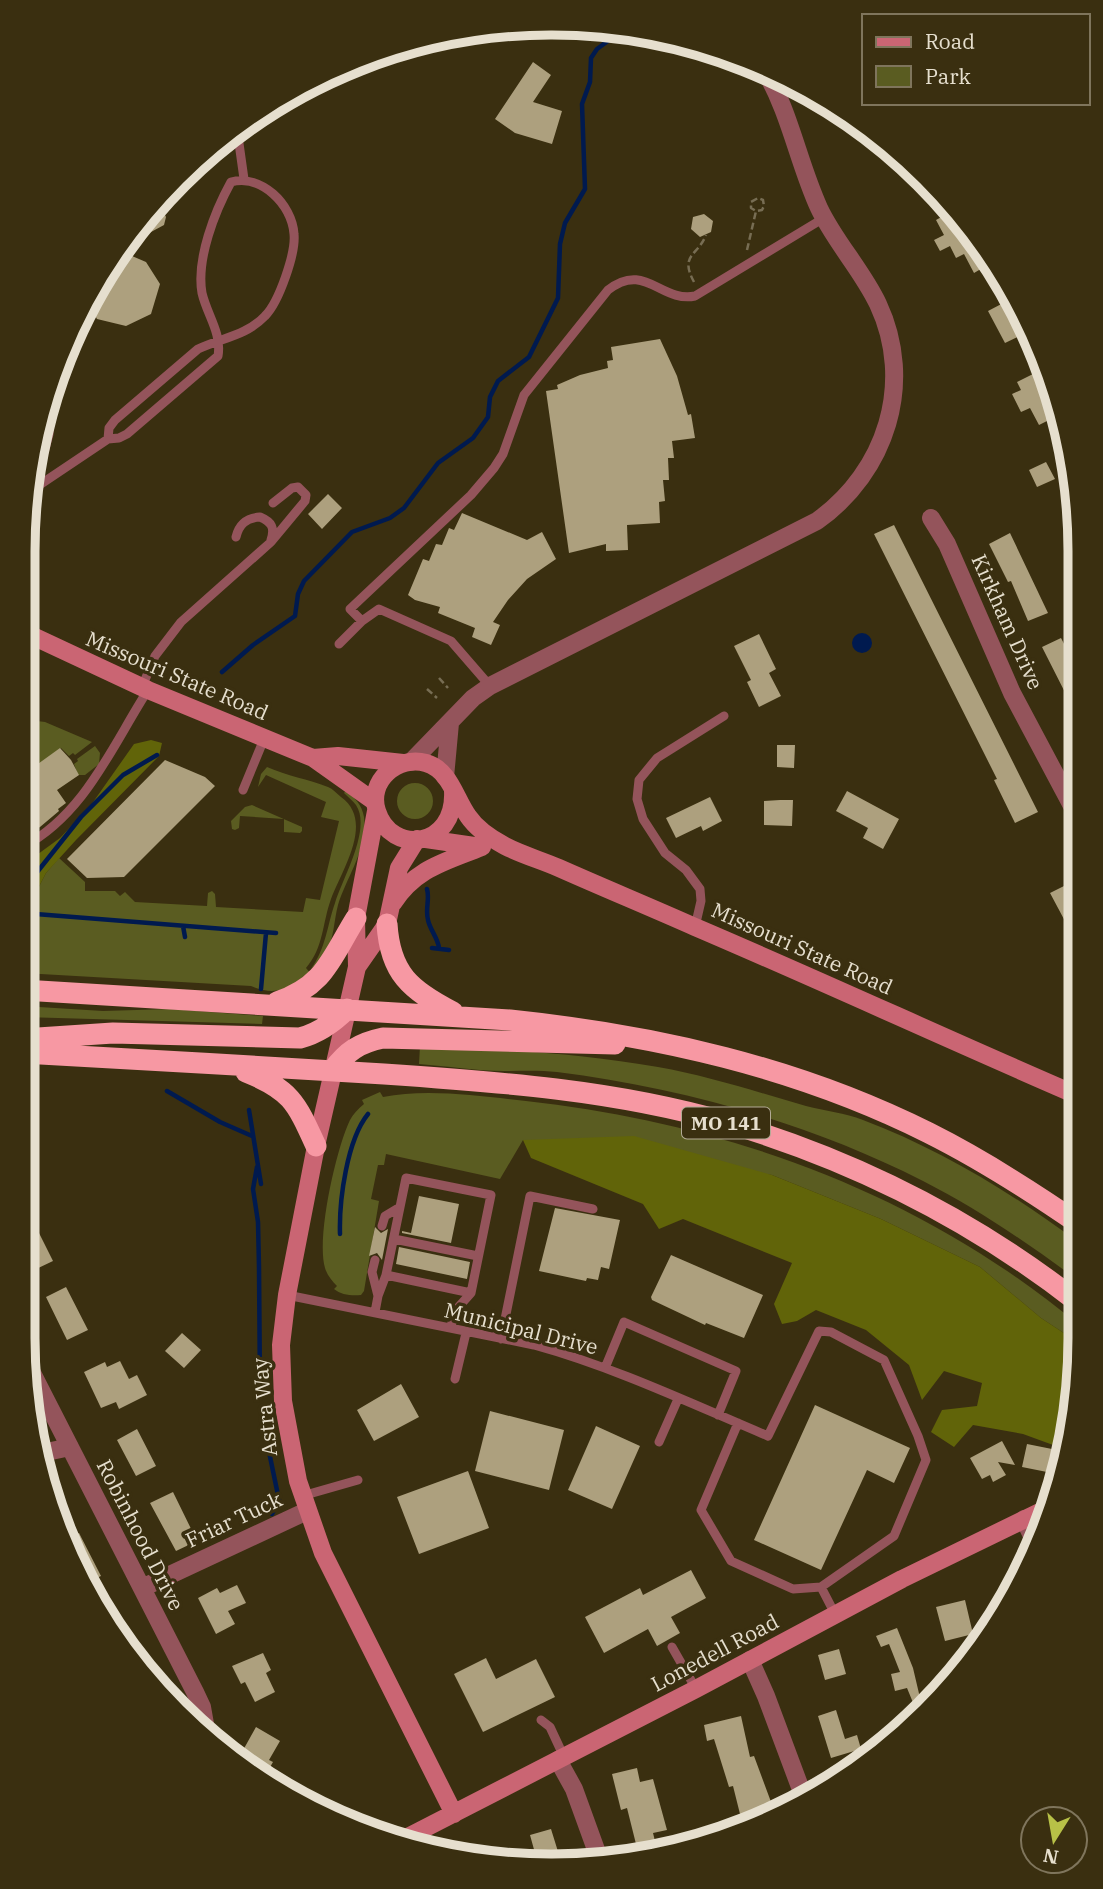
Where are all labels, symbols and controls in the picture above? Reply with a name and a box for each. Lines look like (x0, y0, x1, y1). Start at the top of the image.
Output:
legend (862, 14, 1089, 105)
text: Road (925, 27, 975, 55)
text: Park (925, 62, 972, 90)
street label: Kirkham Drive (966, 549, 1050, 694)
street label: Missouri State Road (82, 624, 273, 726)
street label: Missouri State Road (707, 896, 898, 1001)
road number: MO 141 (682, 1107, 770, 1138)
street label: Municipal Drive (441, 1295, 601, 1361)
street label: Astra Way (245, 1356, 283, 1458)
street label: Robinhood Drive (91, 1454, 191, 1615)
street label: Friar Tuck (181, 1484, 287, 1554)
street label: Lonedell Road (646, 1607, 783, 1698)
north arrow (1019, 1805, 1089, 1875)
text: N (1041, 1843, 1060, 1870)

